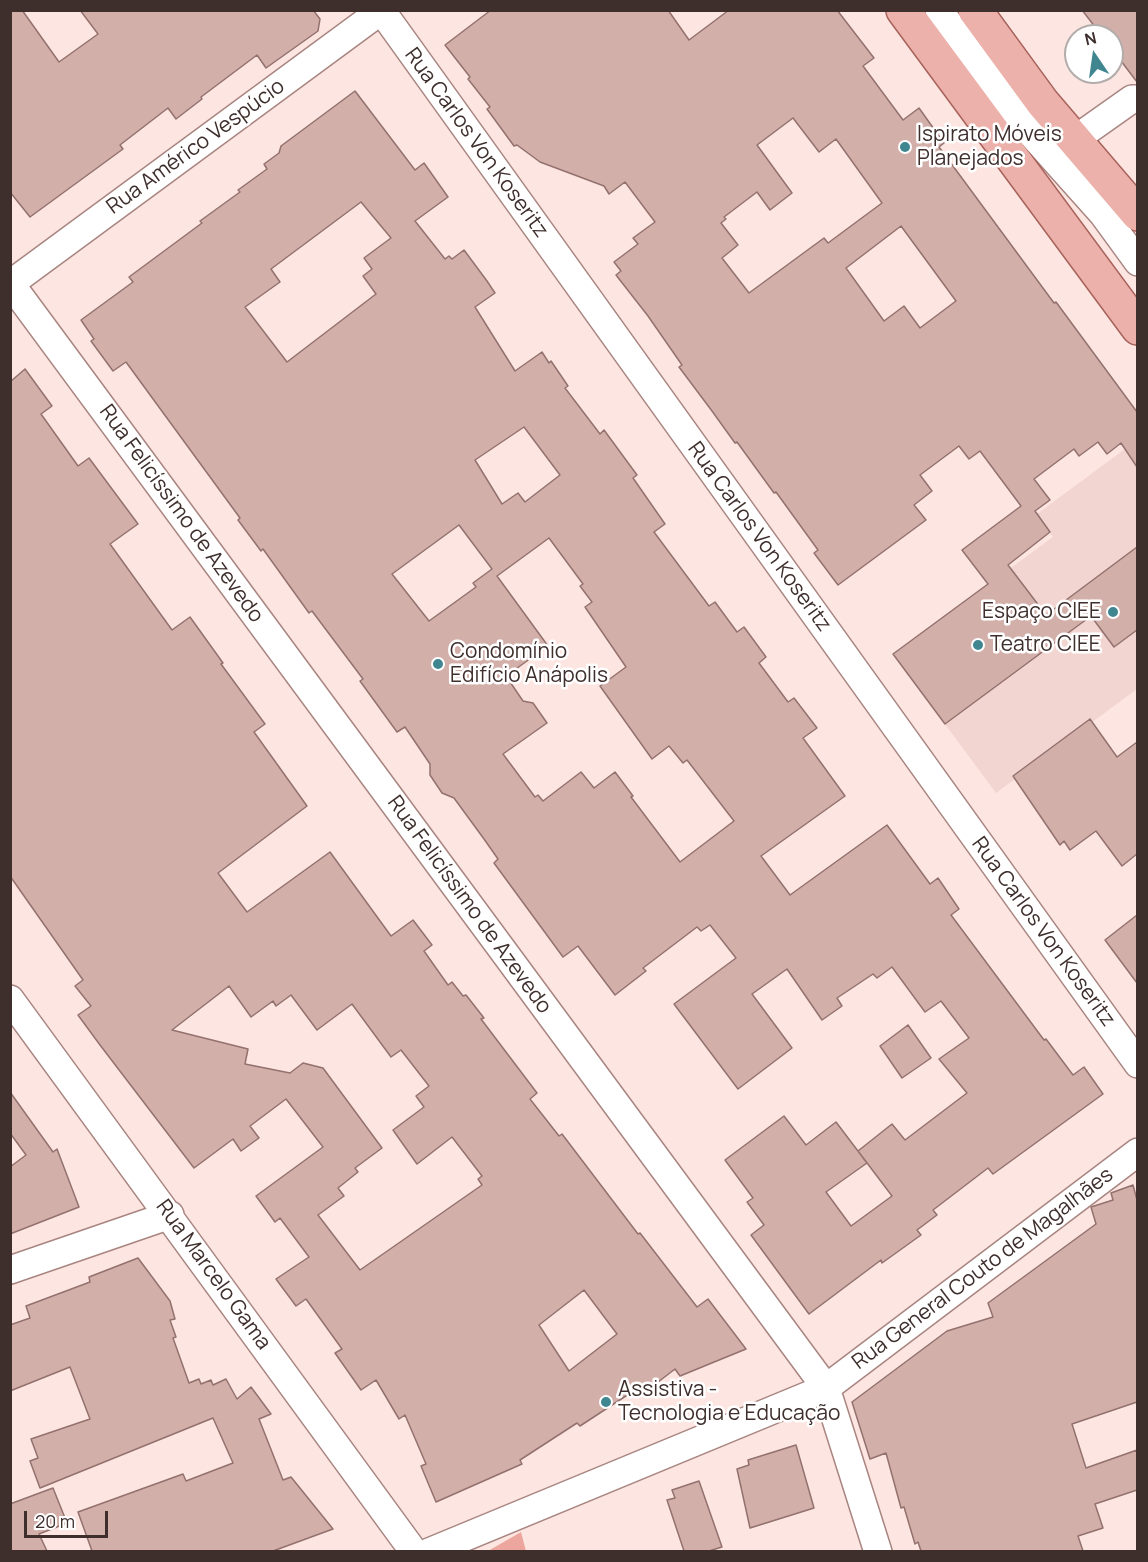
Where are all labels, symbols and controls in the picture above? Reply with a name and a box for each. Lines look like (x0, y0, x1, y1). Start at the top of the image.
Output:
north arrow (1064, 24, 1124, 84)
text: N (1082, 26, 1098, 50)
street label: Rua Carlos Von Koseritz (399, 43, 553, 243)
street label: Rua Américo Vespúcio (102, 74, 290, 220)
place label: Ispirato Móveis Planejados (917, 122, 1062, 172)
marker: Ispirato Móveis Planejados (898, 140, 912, 154)
street label: Rua Felicíssimo de Azevedo (93, 400, 269, 628)
street label: Rua Carlos Von Koseritz (682, 437, 836, 637)
place label: Espaço CIEE (982, 599, 1101, 625)
marker: Espaço CIEE (1106, 605, 1120, 619)
place label: Teatro CIEE (990, 632, 1101, 658)
marker: Teatro CIEE (971, 638, 985, 652)
place label: Condomínio Edifício Anápolis (450, 639, 608, 689)
marker: Condomínio Edifício Anápolis (431, 657, 445, 671)
street label: Rua Felicíssimo de Azevedo (381, 791, 557, 1019)
street label: Rua Carlos Von Koseritz (966, 832, 1120, 1032)
street label: Rua General Couto de Magalhães (848, 1163, 1118, 1375)
street label: Rua Marcelo Gama (150, 1195, 276, 1355)
place label: Assistiva - Tecnologia e Educação (618, 1377, 840, 1427)
marker: Assistiva - Tecnologia e Educação (599, 1395, 613, 1409)
scale bar (27, 1499, 111, 1537)
text: 20 m (35, 1509, 75, 1533)

